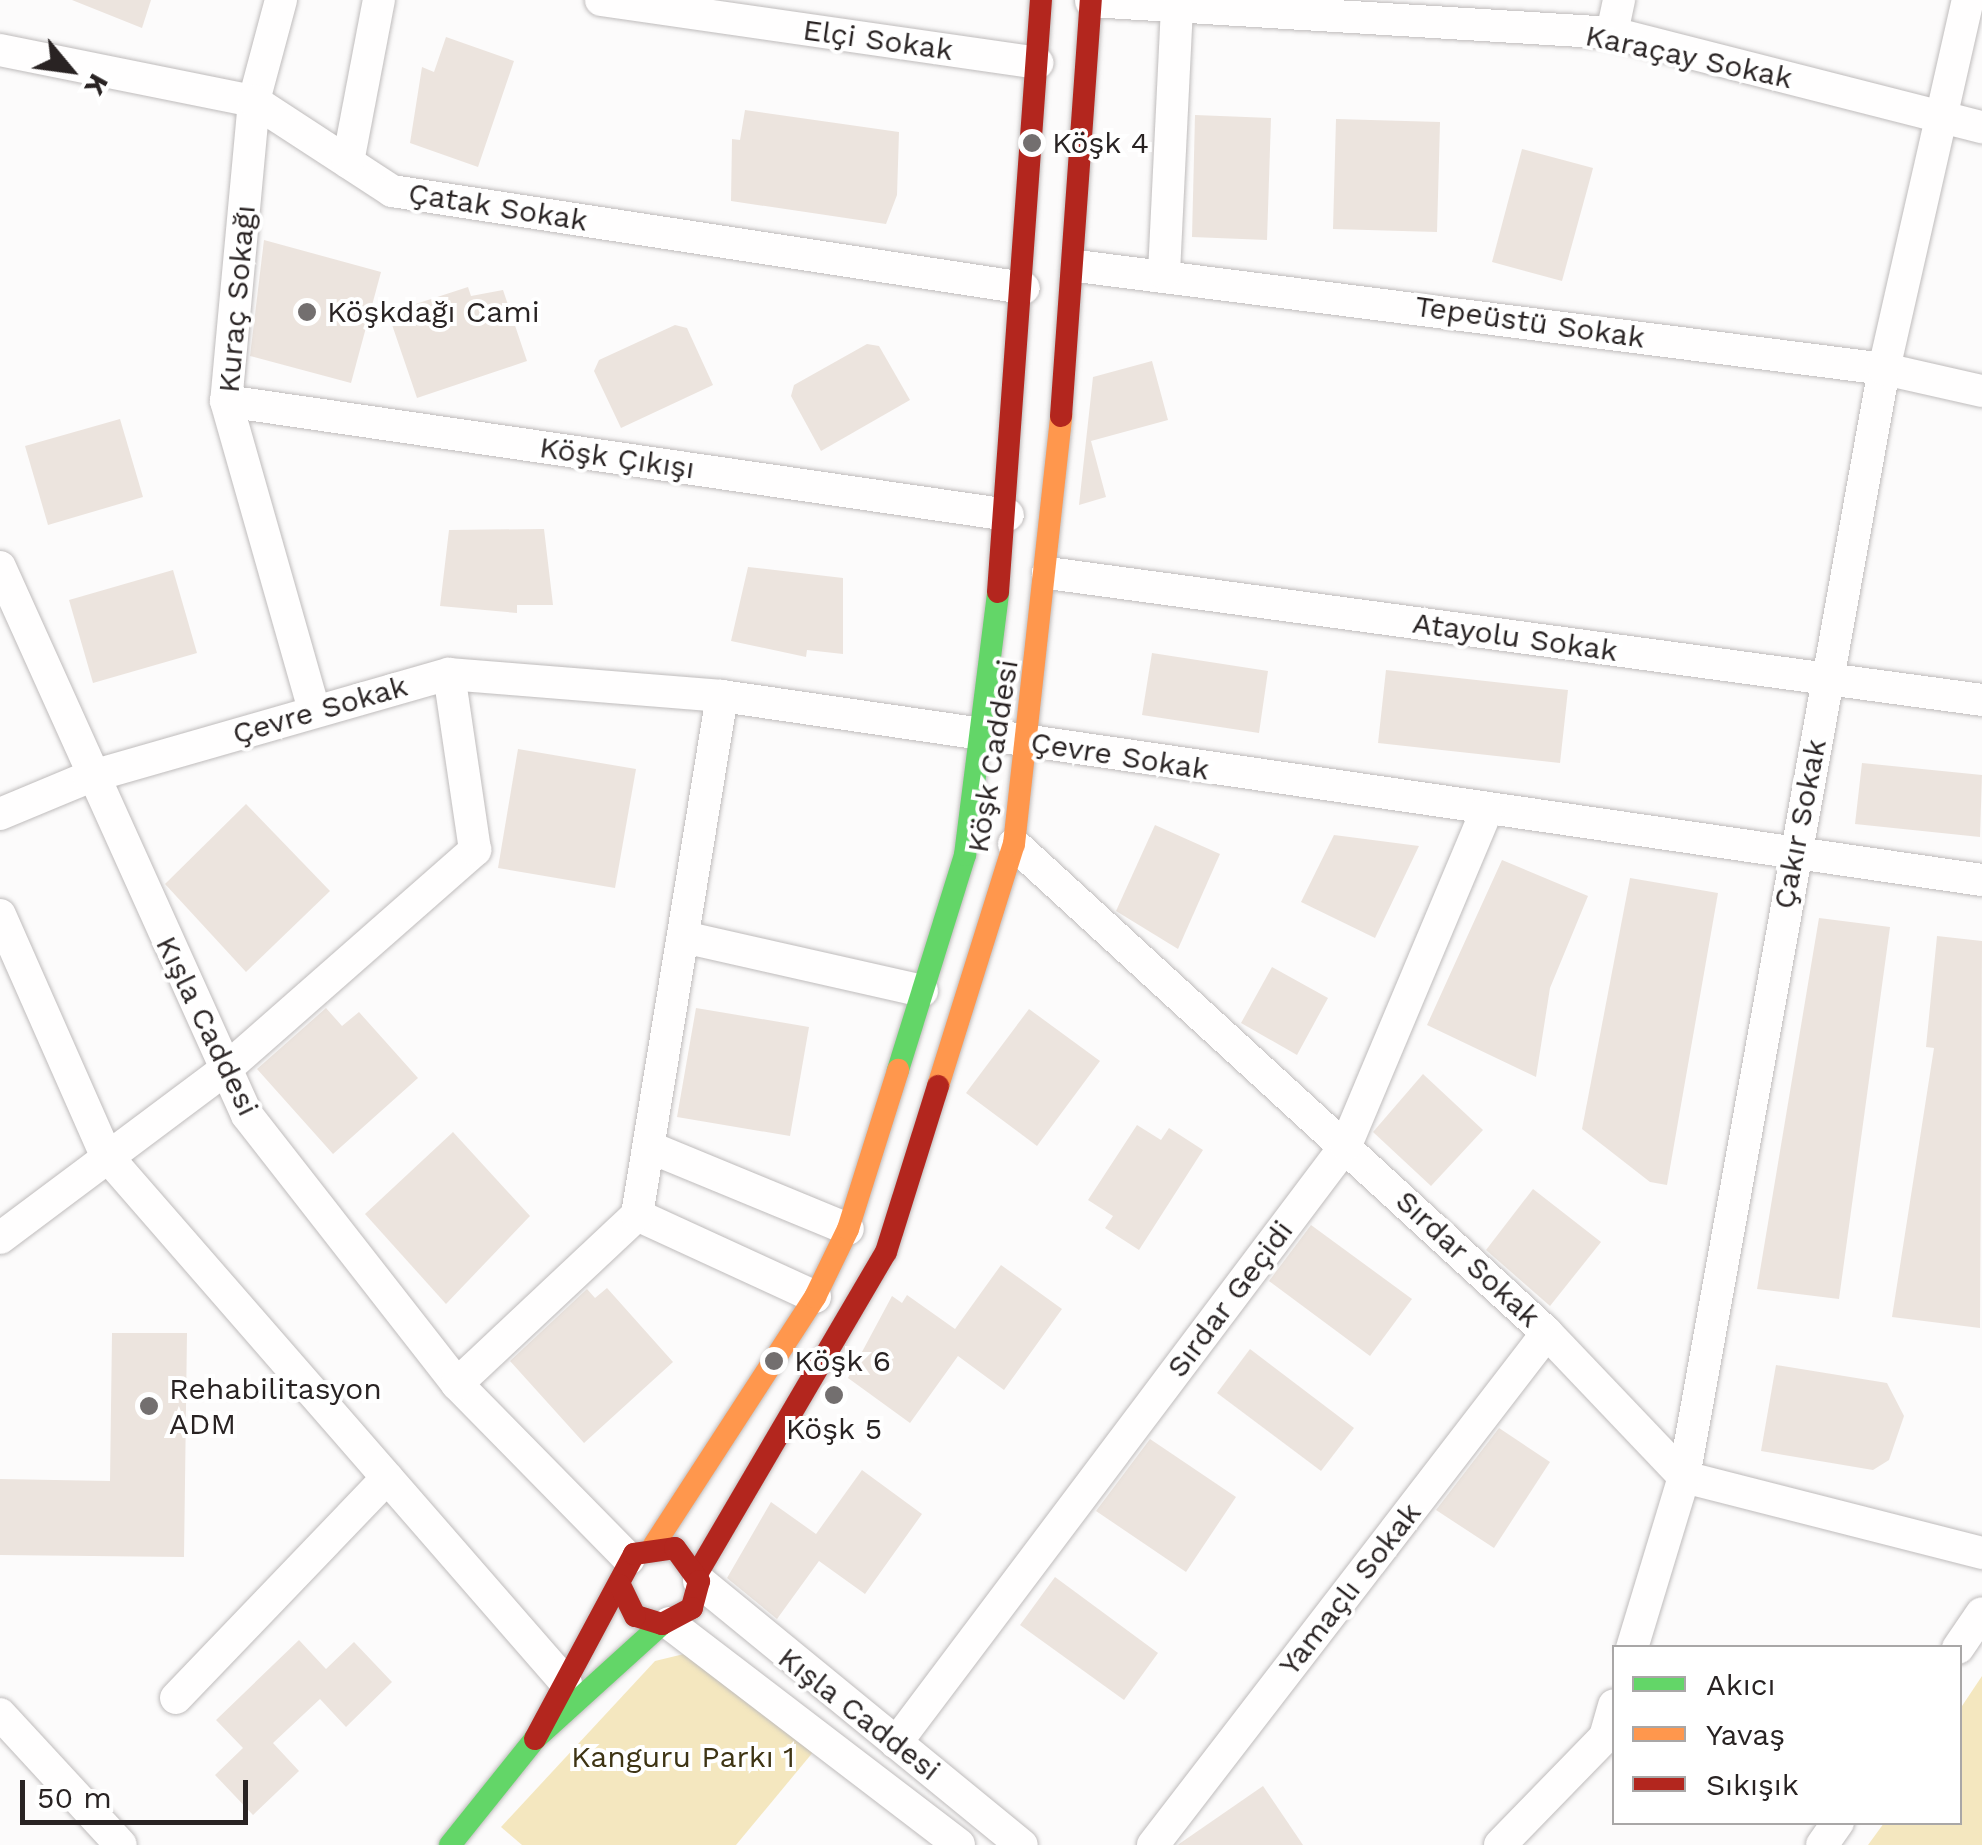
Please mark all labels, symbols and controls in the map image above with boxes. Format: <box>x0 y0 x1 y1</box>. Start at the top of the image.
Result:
street label: Elçi Sokak <box>801 12 955 68</box>
street label: Karaçay Sokak <box>1582 17 1796 97</box>
north arrow <box>20 20 120 120</box>
text: K <box>78 68 116 101</box>
place label: Köşk 4 <box>1052 125 1150 161</box>
marker: Köşk 4 <box>1021 132 1043 154</box>
street label: Çatak Sokak <box>405 175 591 239</box>
street label: Kuraç Sokağı <box>211 204 263 394</box>
street label: Tepeüstü Sokak <box>1413 288 1647 356</box>
place label: Köşkdağı Cami <box>327 294 540 330</box>
marker: Köşkdağı Cami <box>296 301 318 323</box>
street label: Köşk Çıkışı <box>537 429 697 487</box>
street label: Atayolu Sokak <box>1410 605 1620 669</box>
street label: Köşk Caddesi <box>960 657 1026 855</box>
street label: Çevre Sokak <box>228 668 412 752</box>
street label: Çevre Sokak <box>1028 724 1212 788</box>
street label: Çakır Sokak <box>1766 736 1834 912</box>
street label: Kışla Caddesi <box>148 930 266 1122</box>
street label: Sırdar Sokak <box>1388 1183 1548 1335</box>
street label: Sırdar Geçidi <box>1159 1213 1301 1385</box>
place label: Köşk 6 <box>794 1343 892 1379</box>
marker: Köşk 6 <box>763 1350 785 1372</box>
place label: Rehabilitasyon ADM <box>169 1371 382 1442</box>
marker: Köşk 5 <box>823 1384 845 1406</box>
marker: Rehabilitasyon ADM <box>138 1395 160 1417</box>
place label: Köşk 5 <box>786 1411 882 1447</box>
street label: Yamaçlı Sokak <box>1271 1495 1429 1683</box>
street label: Kışla Caddesi <box>771 1639 947 1789</box>
legend <box>1612 1645 1962 1825</box>
text: Akıcı <box>1706 1667 1776 1702</box>
text: Yavaş <box>1706 1717 1785 1752</box>
park label: Kanguru Parkı 1 <box>571 1739 795 1775</box>
scale bar <box>25 1760 252 1822</box>
text: Sıkışık <box>1706 1767 1799 1802</box>
text: 50 m <box>37 1780 112 1815</box>

